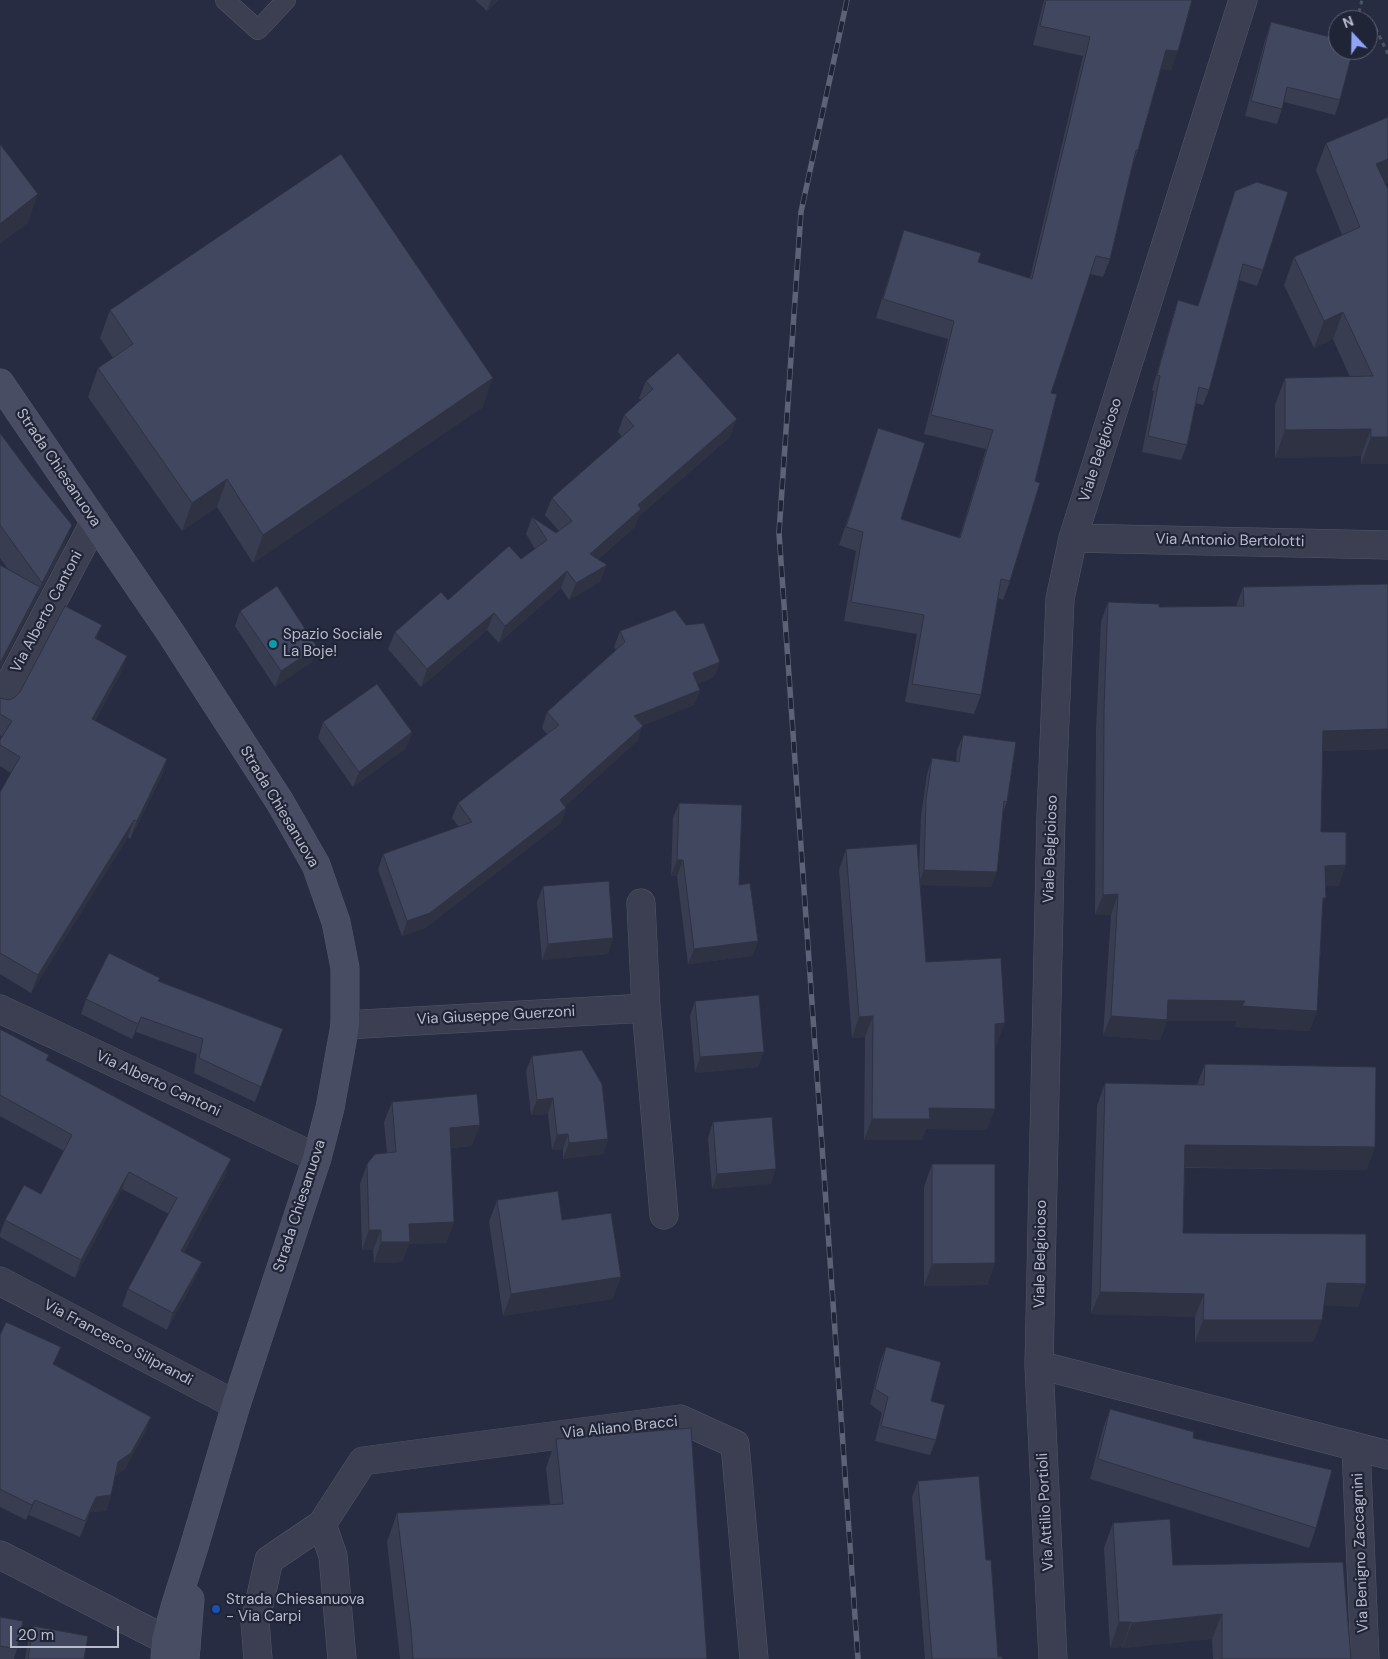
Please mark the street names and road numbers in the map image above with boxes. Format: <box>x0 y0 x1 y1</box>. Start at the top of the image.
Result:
street label: Viale Belgioioso <box>1076 396 1126 504</box>
street label: Strada Chiesanuova <box>12 406 104 530</box>
street label: Via Antonio Bertolotti <box>1155 531 1305 551</box>
street label: Via Alberto Cantoni <box>7 548 87 676</box>
street label: Strada Chiesanuova <box>236 743 322 871</box>
street label: Viale Belgioioso <box>1040 795 1062 903</box>
street label: Via Giuseppe Guerzoni <box>416 1003 576 1029</box>
street label: Via Alberto Cantoni <box>93 1047 223 1121</box>
street label: Strada Chiesanuova <box>270 1137 330 1275</box>
street label: Viale Belgioioso <box>1031 1200 1051 1308</box>
street label: Via Francesco Siliprandi <box>40 1296 196 1390</box>
street label: Via Aliano Bracci <box>561 1413 679 1443</box>
street label: Via Attilio Portioli <box>1034 1452 1058 1572</box>
street label: Via Benigno Zaccagnini <box>1349 1473 1373 1633</box>

